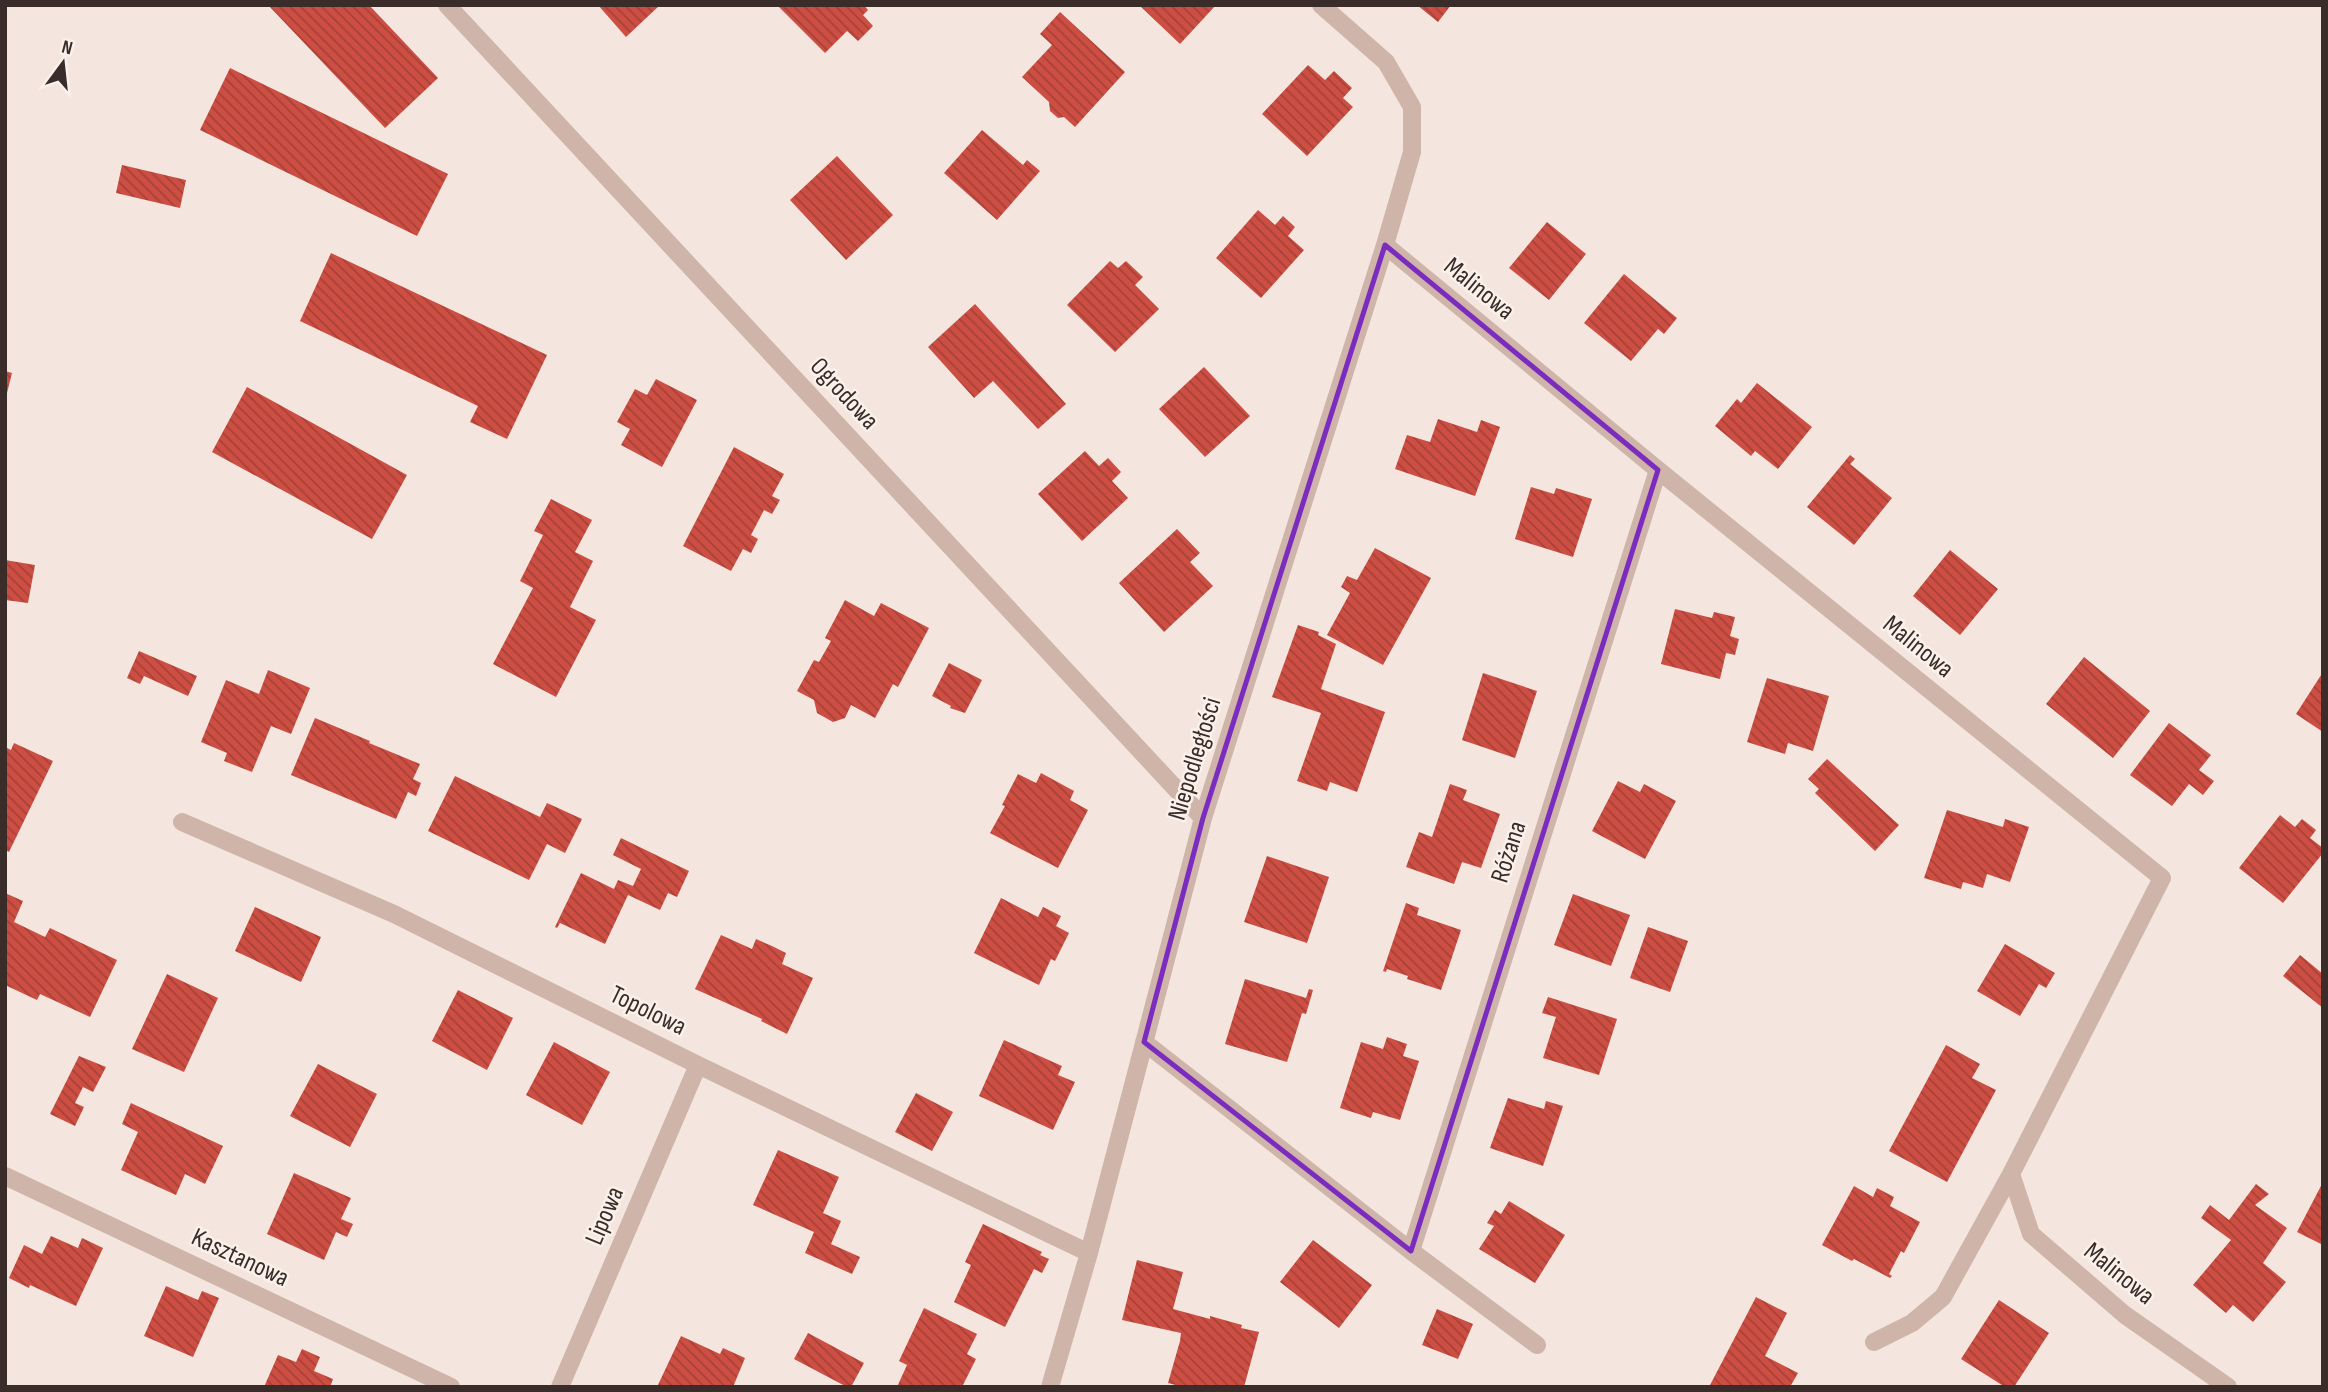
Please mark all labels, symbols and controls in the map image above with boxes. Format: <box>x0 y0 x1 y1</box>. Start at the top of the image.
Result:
north arrow <box>28 28 98 98</box>
text: N <box>59 36 75 60</box>
street label: Malinowa <box>1437 251 1521 327</box>
street label: Ogrodowa <box>803 352 885 436</box>
street label: Malinowa <box>1876 609 1960 685</box>
street label: Niepodległości <box>1162 694 1228 824</box>
street label: Różana <box>1485 817 1533 887</box>
street label: Topolowa <box>605 979 691 1043</box>
street label: Lipowa <box>579 1182 631 1250</box>
street label: Kasztanowa <box>186 1222 294 1294</box>
street label: Malinowa <box>2077 1236 2161 1312</box>

